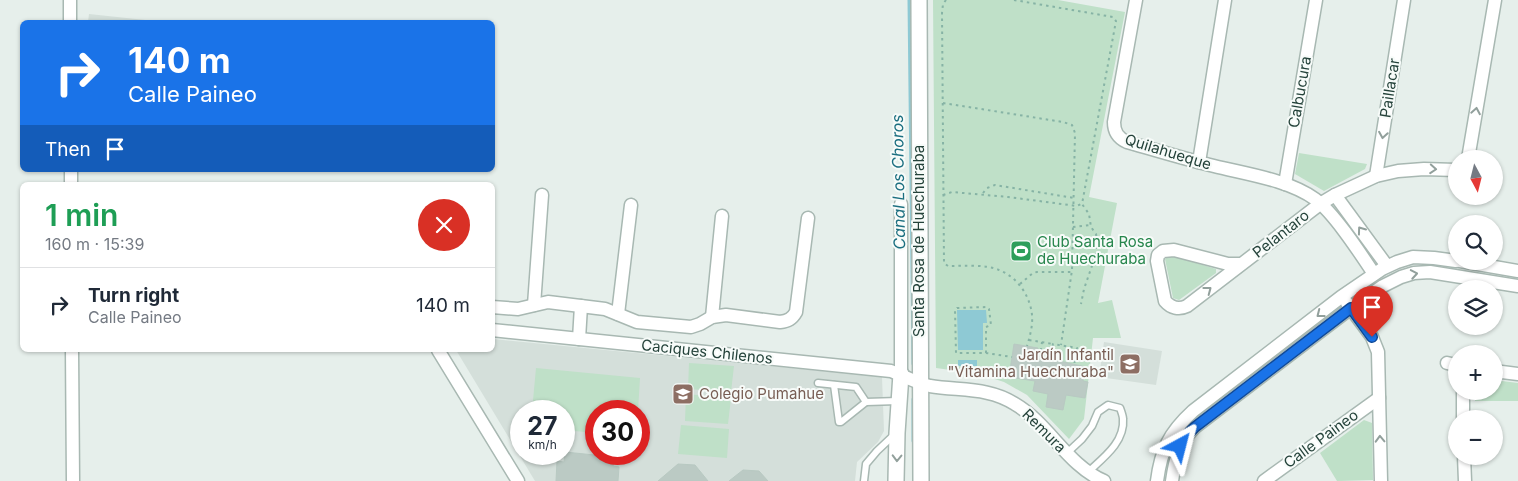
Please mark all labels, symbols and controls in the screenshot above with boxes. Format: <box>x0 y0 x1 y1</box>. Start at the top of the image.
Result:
text: 140 m <box>128 39 231 81</box>
icon: right <box>45 40 110 105</box>
street label: Calbucura <box>1284 55 1315 129</box>
street label: Paillacar <box>1375 56 1404 119</box>
text: Calle Paineo <box>128 81 257 107</box>
one-way arrow <box>1471 106 1481 115</box>
water label: Canal Los Choros <box>887 114 909 250</box>
street label: Quilahueque <box>1123 129 1214 174</box>
one-way arrow <box>1378 131 1389 139</box>
icon: arrive <box>101 135 129 163</box>
text: Then <box>45 138 91 161</box>
street label: Santa Rosa de Huechuraba <box>909 145 928 337</box>
north arrow <box>1448 150 1502 205</box>
map controls <box>1448 150 1503 465</box>
one-way arrow <box>1429 164 1437 175</box>
text: 1 min <box>45 197 118 233</box>
button: close <box>418 199 470 251</box>
street label: Pelantaro <box>1248 206 1313 262</box>
button: search <box>1448 215 1503 270</box>
one-way arrow <box>1358 226 1367 236</box>
place label: Club Santa Rosa de Huechuraba <box>1037 232 1153 268</box>
text: 160 m · 15:39 <box>45 234 144 254</box>
sports icon: Club Santa Rosa de Huechuraba <box>1009 239 1033 263</box>
one-way arrow <box>1409 269 1418 279</box>
button: layers <box>1448 280 1503 335</box>
text: Turn right <box>88 284 179 307</box>
pin <box>1351 286 1393 337</box>
one-way arrow <box>1202 287 1211 295</box>
icon: right <box>45 291 73 319</box>
icon: arrive <box>1358 293 1386 321</box>
text: 140 m <box>416 294 470 317</box>
text: Calle Paineo <box>88 307 182 327</box>
one-way arrow <box>1317 308 1326 316</box>
street label: Caciques Chilenos <box>640 335 774 368</box>
place label: Jardín Infantil "Vitamina Huechuraba" <box>947 345 1114 381</box>
button: + <box>1448 345 1503 400</box>
school or university icon: Jardín Infantil "Vitamina Huechuraba" <box>1118 352 1142 376</box>
school or university icon: Colegio Pumahue <box>671 382 695 406</box>
place label: Colegio Pumahue <box>699 384 824 403</box>
speed limit sign: 30 <box>585 400 650 465</box>
street label: Remura <box>1018 405 1070 457</box>
street label: Calle Paineo <box>1280 405 1362 472</box>
button: − <box>1448 410 1503 465</box>
text: 27 <box>527 411 558 441</box>
position arrow <box>1153 419 1205 471</box>
one-way arrow <box>1375 435 1385 443</box>
text: km/h <box>528 437 557 452</box>
one-way arrow <box>892 454 902 462</box>

